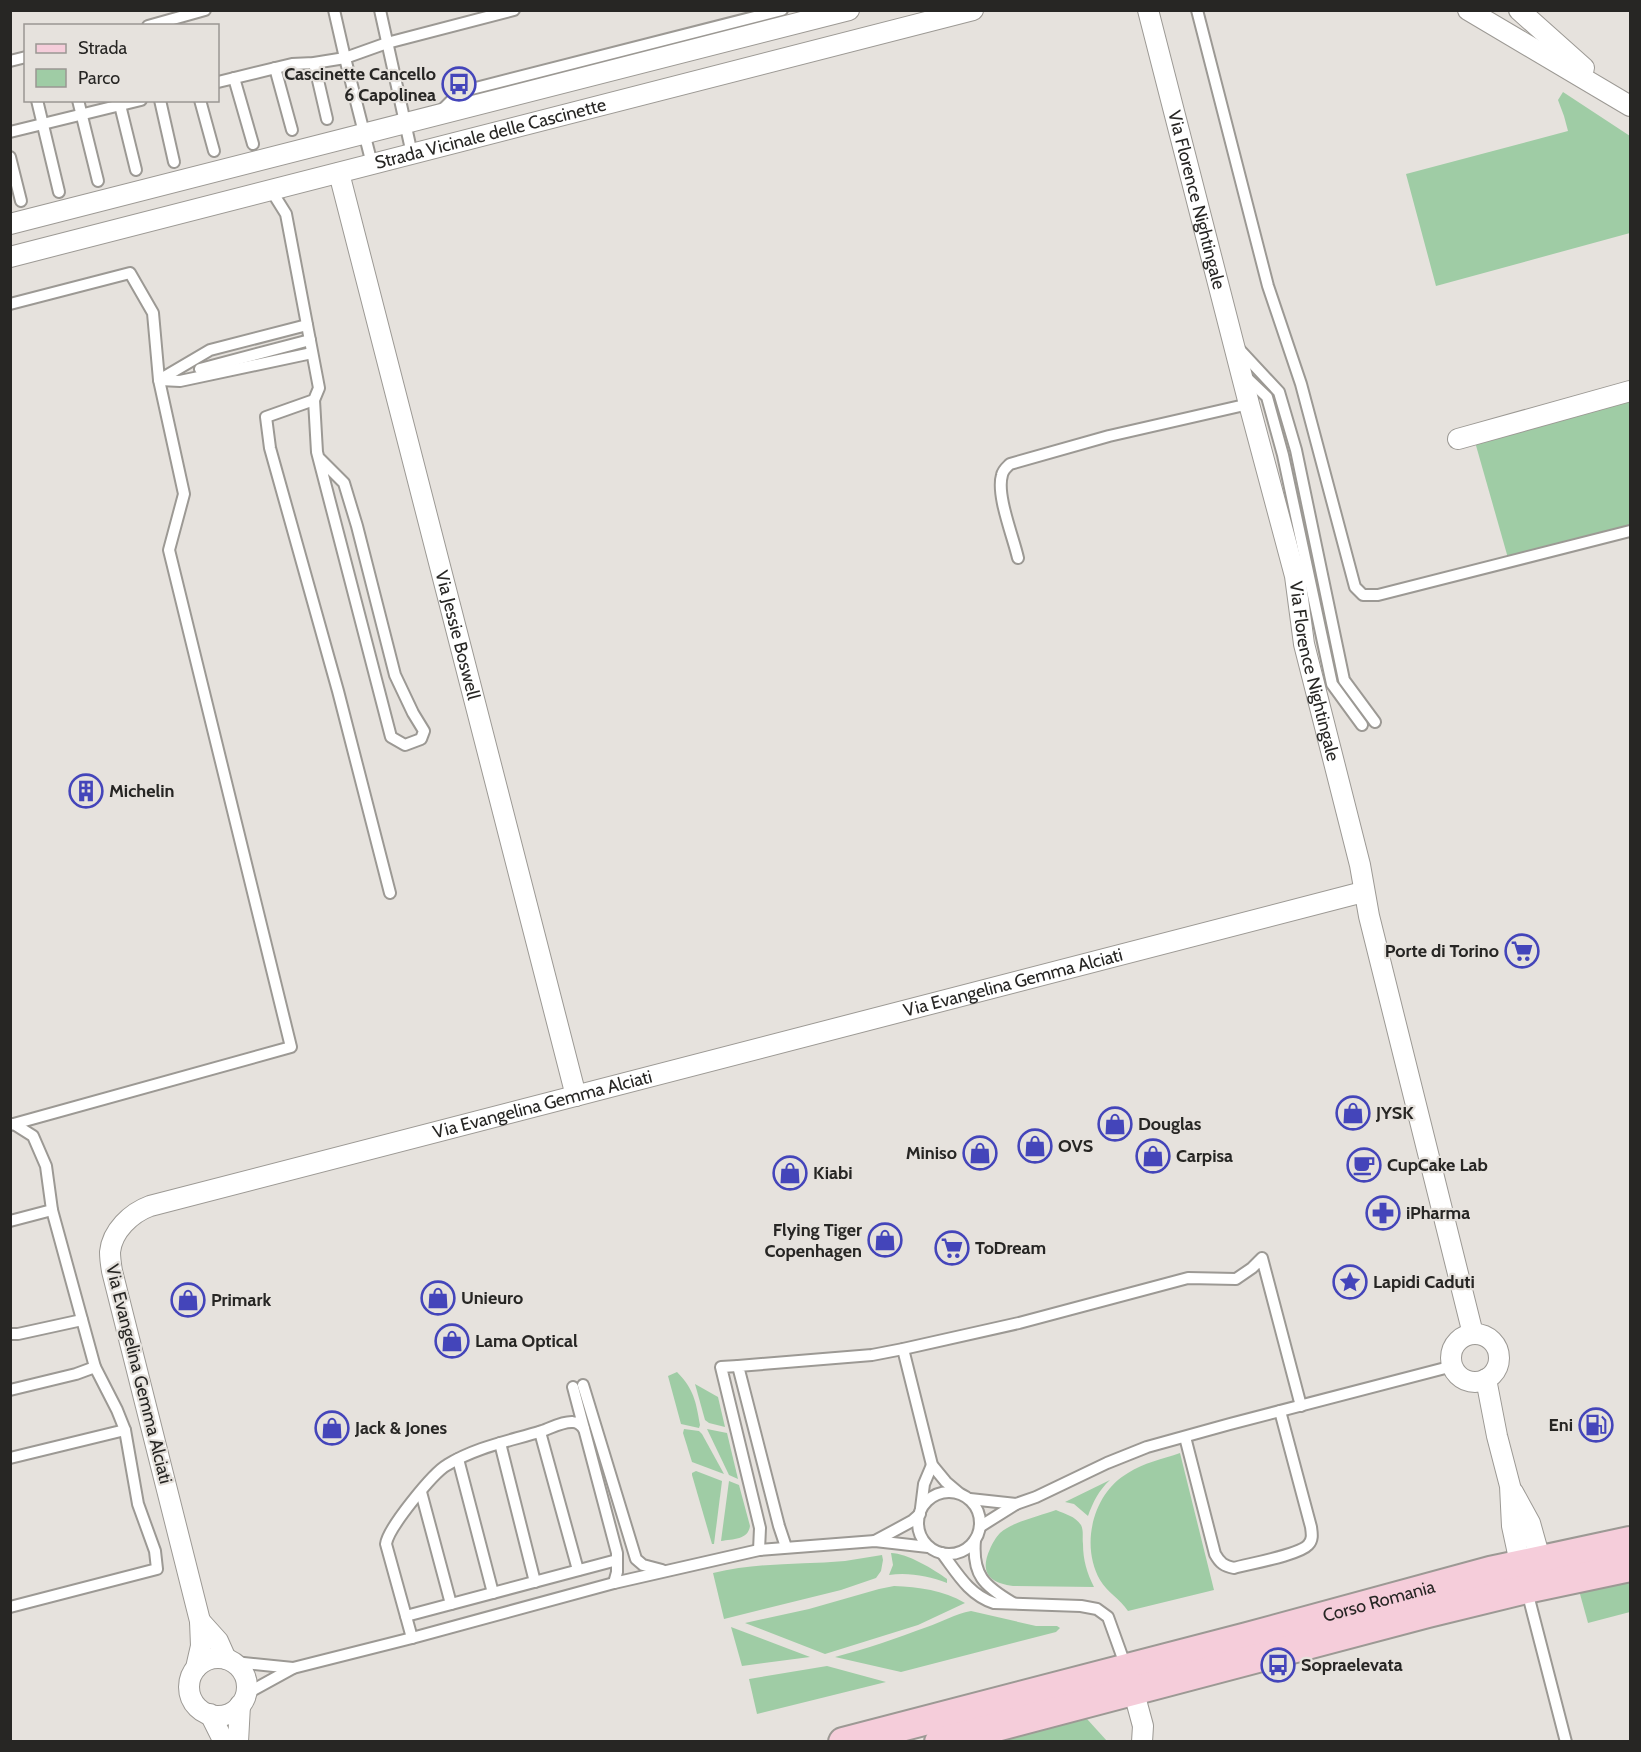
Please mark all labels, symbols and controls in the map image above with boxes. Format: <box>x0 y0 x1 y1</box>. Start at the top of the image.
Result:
legend <box>24 24 219 102</box>
text: Strada <box>78 37 128 59</box>
place label: Cascinette Cancello 6 Capolinea <box>284 63 436 106</box>
bus stop icon: Cascinette Cancello 6 Capolinea <box>441 66 477 102</box>
text: Parco <box>78 67 120 89</box>
street label: Strada Vicinale delle Cascinette <box>373 94 608 174</box>
street label: Via Florence Nightingale <box>1163 108 1230 292</box>
street label: Via Jessie Boswell <box>430 568 485 703</box>
street label: Via Florence Nightingale <box>1285 580 1344 764</box>
building icon: Michelin <box>68 773 104 809</box>
place label: Michelin <box>109 780 175 802</box>
supermarket icon: Porte di Torino <box>1504 933 1540 969</box>
place label: Porte di Torino <box>1385 940 1499 962</box>
street label: Via Evangelina Gemma Alciati <box>901 944 1125 1022</box>
street label: Via Evangelina Gemma Alciati <box>431 1065 654 1143</box>
shop icon: JYSK <box>1335 1095 1371 1131</box>
place label: JYSK <box>1375 1102 1414 1124</box>
shop icon: Douglas <box>1097 1106 1133 1142</box>
place label: Douglas <box>1138 1113 1202 1135</box>
shop icon: OVS <box>1017 1128 1053 1164</box>
shop icon: Miniso <box>962 1135 998 1171</box>
place label: OVS <box>1058 1135 1093 1157</box>
shop icon: Carpisa <box>1135 1138 1171 1174</box>
place label: Miniso <box>906 1142 957 1164</box>
place label: Carpisa <box>1176 1145 1233 1167</box>
cafe icon: CupCake Lab <box>1346 1147 1382 1183</box>
place label: CupCake Lab <box>1387 1154 1488 1176</box>
shop icon: Kiabi <box>772 1155 808 1191</box>
place label: Kiabi <box>813 1162 853 1184</box>
pharmacy icon: iPharma <box>1365 1195 1401 1231</box>
place label: iPharma <box>1406 1202 1470 1224</box>
place label: Flying Tiger Copenhagen <box>764 1219 862 1262</box>
shop icon: Flying Tiger Copenhagen <box>867 1222 903 1258</box>
supermarket icon: ToDream <box>934 1230 970 1266</box>
place label: ToDream <box>975 1237 1046 1259</box>
street label: Via Evangelina Gemma Alciati <box>101 1262 177 1486</box>
place icon: Lapidi Caduti <box>1332 1264 1368 1300</box>
place label: Lapidi Caduti <box>1373 1271 1475 1293</box>
shop icon: Unieuro <box>420 1280 456 1316</box>
shop icon: Primark <box>170 1282 206 1318</box>
place label: Unieuro <box>461 1287 523 1309</box>
place label: Primark <box>211 1289 271 1311</box>
shop icon: Lama Optical <box>434 1323 470 1359</box>
place label: Lama Optical <box>475 1330 578 1352</box>
fuel station icon: Eni <box>1578 1407 1614 1443</box>
shop icon: Jack & Jones <box>314 1410 350 1446</box>
place label: Eni <box>1549 1414 1573 1436</box>
place label: Jack & Jones <box>354 1417 447 1439</box>
street label: Corso Romania <box>1320 1575 1438 1627</box>
bus stop icon: Sopraelevata <box>1260 1647 1296 1683</box>
place label: Sopraelevata <box>1301 1654 1403 1676</box>

